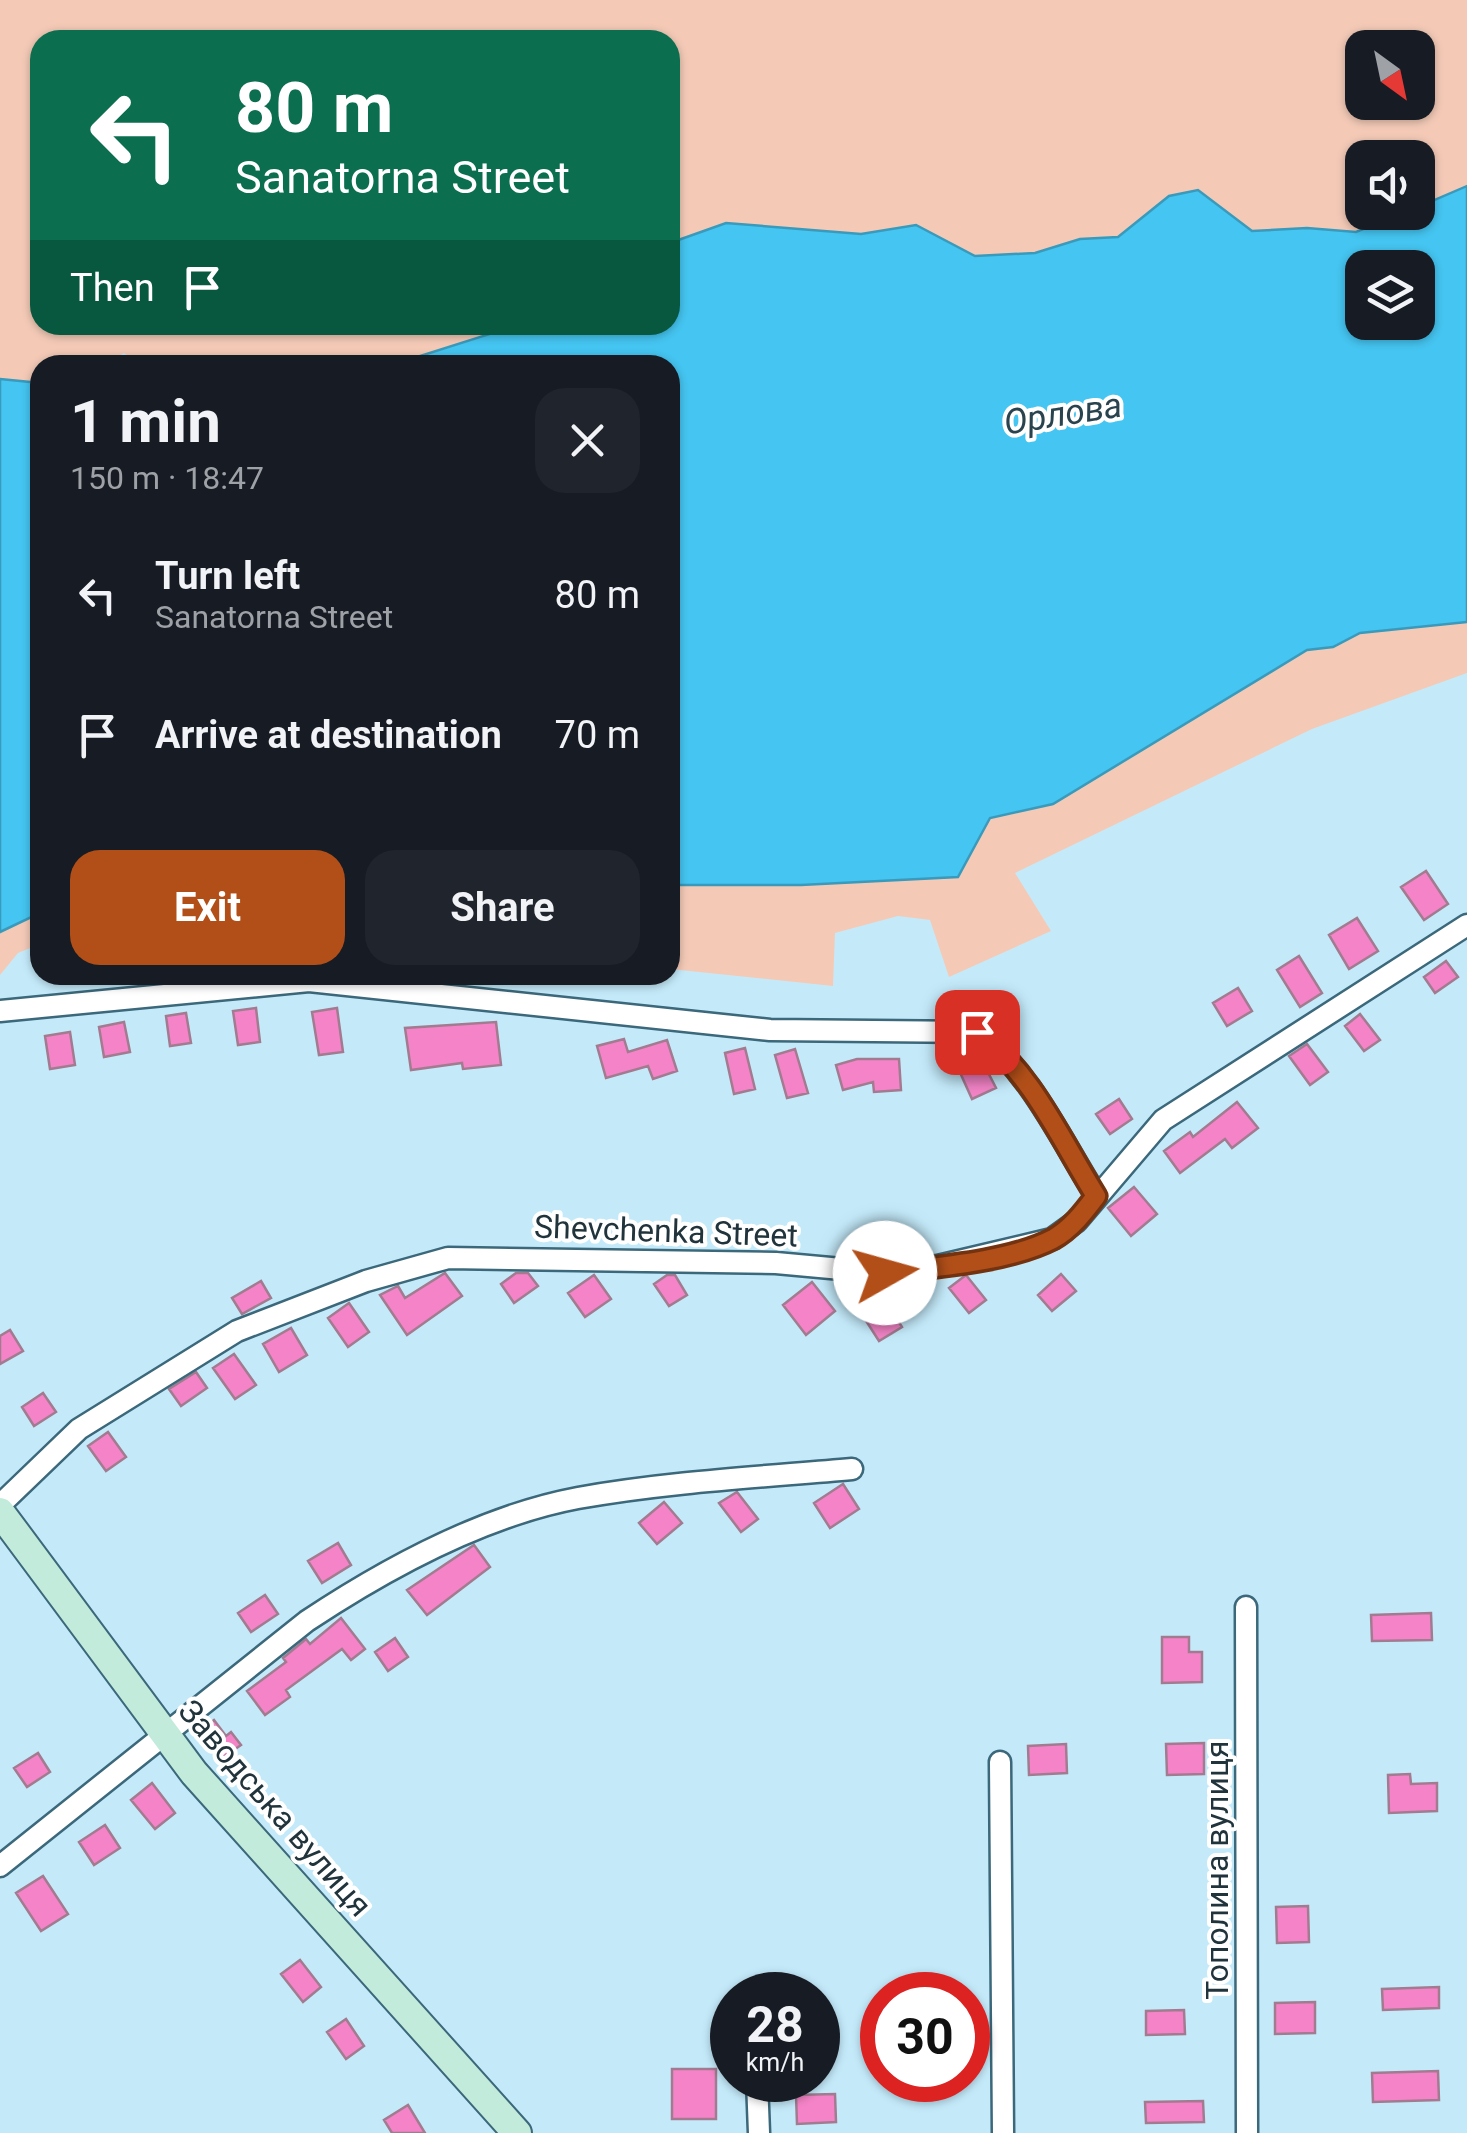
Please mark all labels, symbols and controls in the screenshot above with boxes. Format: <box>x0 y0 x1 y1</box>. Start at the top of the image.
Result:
north arrow <box>1345 30 1435 120</box>
map controls <box>1345 30 1435 340</box>
text: 80 m <box>235 67 393 149</box>
icon: left <box>70 70 200 200</box>
button: sound <box>1345 140 1435 230</box>
text: Sanatorna Street <box>235 151 570 204</box>
button: layers <box>1345 250 1435 340</box>
icon: arrive <box>175 260 230 315</box>
text: Then <box>70 266 155 310</box>
water label: Орлова <box>1001 384 1125 444</box>
text: 1 min <box>70 386 221 457</box>
button: close <box>535 388 640 493</box>
text: 150 m · 18:47 <box>70 459 264 497</box>
text: Turn left <box>155 554 300 598</box>
icon: left <box>70 568 125 623</box>
text: 80 m <box>555 573 640 617</box>
text: Sanatorna Street <box>155 598 393 636</box>
icon: arrive <box>70 708 125 763</box>
text: Arrive at destination <box>155 713 502 757</box>
text: 70 m <box>555 713 640 757</box>
button: Exit <box>70 850 345 965</box>
button: Share <box>365 850 640 965</box>
pin <box>935 990 1020 1075</box>
icon: arrive <box>950 1005 1005 1060</box>
street label: Shevchenka Street <box>534 1207 798 1255</box>
position arrow <box>833 1221 937 1325</box>
street label: Заводська вулиця <box>171 1692 379 1924</box>
street label: Тополина вулиця <box>1198 1740 1236 2000</box>
speed limit sign: 30 <box>860 1972 990 2102</box>
text: 28 <box>746 1996 804 2054</box>
text: km/h <box>746 2048 804 2077</box>

